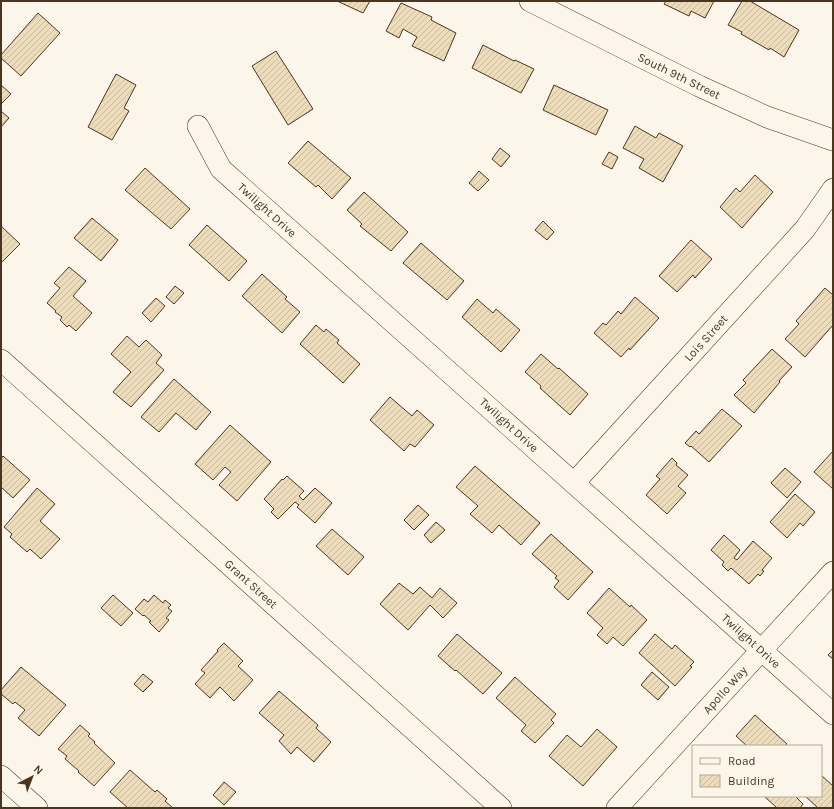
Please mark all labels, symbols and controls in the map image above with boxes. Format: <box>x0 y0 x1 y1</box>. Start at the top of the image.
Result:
street label: South 9th Street <box>635 50 723 102</box>
street label: Twilight Drive <box>235 180 299 240</box>
street label: Lois Street <box>681 311 731 364</box>
street label: Twilight Drive <box>477 395 541 455</box>
street label: Grant Street <box>222 557 281 612</box>
street label: Twilight Drive <box>719 611 783 671</box>
street label: Apollo Way <box>700 663 750 717</box>
legend <box>692 745 822 797</box>
text: Road <box>728 754 756 768</box>
north arrow <box>12 757 52 797</box>
text: N <box>31 762 46 777</box>
text: Building <box>728 774 775 788</box>

